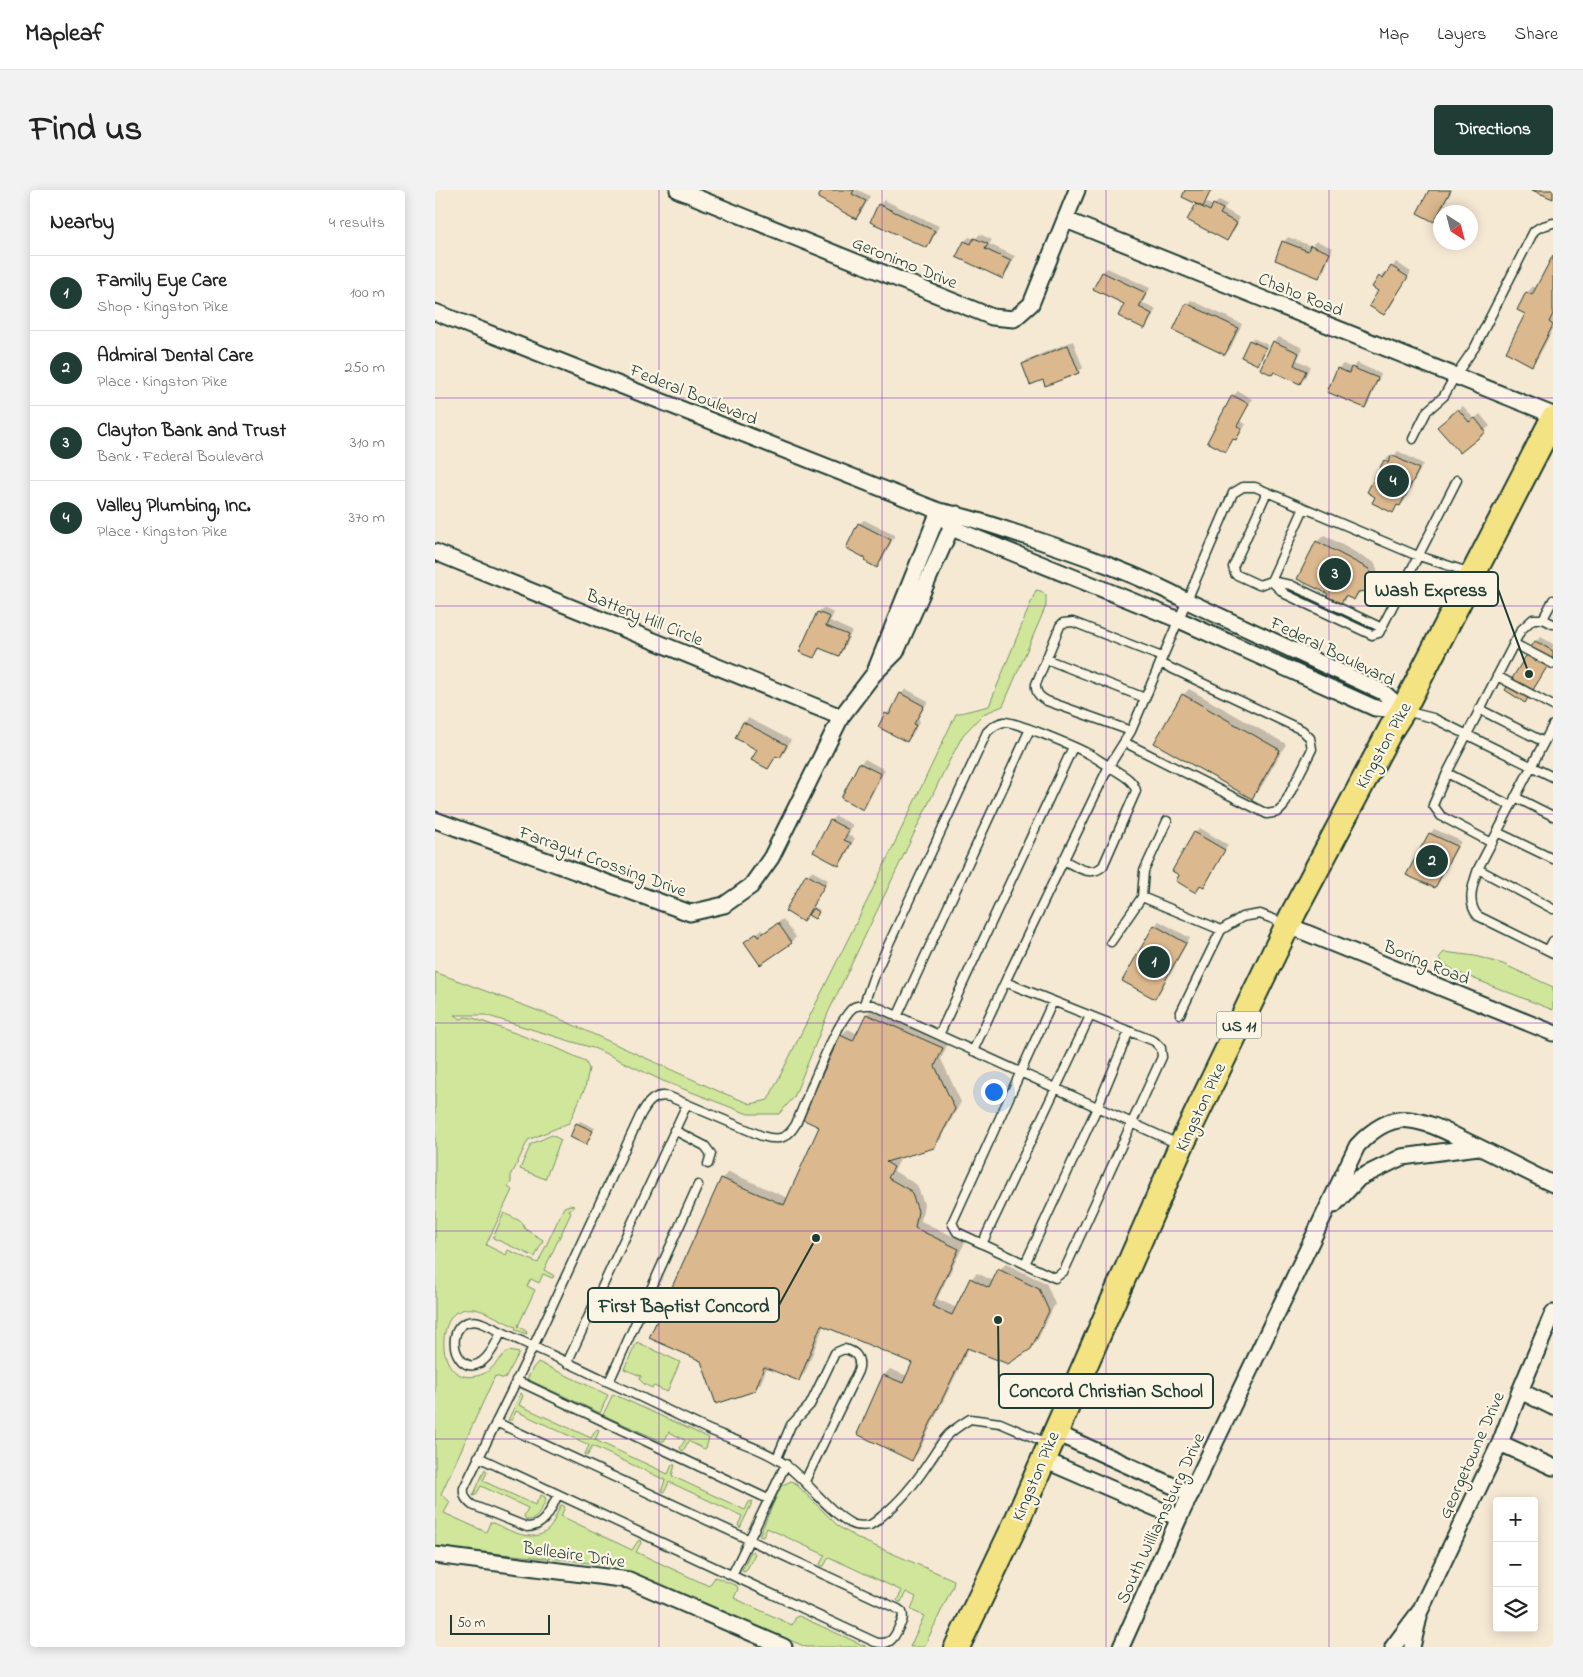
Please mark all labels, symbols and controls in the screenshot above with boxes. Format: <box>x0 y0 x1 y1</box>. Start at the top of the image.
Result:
text: Mapleaf <box>25 17 104 52</box>
text: Map <box>1379 22 1409 48</box>
text: Layers <box>1437 22 1487 48</box>
text: Share <box>1515 22 1558 48</box>
text: Find us <box>30 105 142 156</box>
button: Directions <box>1434 105 1553 155</box>
north arrow <box>1433 205 1478 250</box>
text: Nearby <box>50 208 114 238</box>
text: 4 results <box>329 211 385 235</box>
street label: Geronimo Drive <box>848 231 962 297</box>
street label: Chaho Road <box>1254 267 1347 325</box>
text: Family Eye Care <box>97 268 227 295</box>
text: 1 <box>63 281 69 305</box>
text: 100 m <box>350 281 385 305</box>
text: Shop · Kingston Pike <box>97 295 228 319</box>
text: Admiral Dental Care <box>97 343 253 370</box>
text: 2 <box>62 356 70 380</box>
text: 250 m <box>345 356 385 380</box>
street label: Federal Boulevard <box>624 358 761 433</box>
text: Place · Kingston Pike <box>97 370 227 394</box>
text: Clayton Bank and Trust <box>97 418 286 445</box>
text: 3 <box>63 431 69 455</box>
text: 310 m <box>350 431 385 455</box>
text: Bank · Federal Boulevard <box>97 445 264 469</box>
pin: 4 <box>1377 462 1409 500</box>
text: Valley Plumbing, Inc. <box>97 493 251 520</box>
text: 4 <box>63 506 69 530</box>
text: 370 m <box>348 506 385 530</box>
text: Place · Kingston Pike <box>97 520 227 544</box>
pin: 3 <box>1319 555 1351 593</box>
callout: Wash Express <box>1365 572 1498 606</box>
text: Wash Express <box>1375 578 1488 605</box>
street label: Battery Hill Circle <box>581 583 708 655</box>
street label: Federal Boulevard <box>1264 611 1399 694</box>
street label: Kingston Pike <box>1350 697 1421 794</box>
street label: Farragut Crossing Drive <box>514 820 691 907</box>
pin: 2 <box>1416 842 1448 880</box>
street label: Boring Road <box>1378 934 1473 994</box>
pin: 1 <box>1138 943 1170 981</box>
road number: US 11 <box>1217 1012 1261 1038</box>
street label: Kingston Pike <box>1170 1058 1235 1157</box>
your location <box>981 1079 1007 1105</box>
callout: First Baptist Concord <box>588 1288 779 1322</box>
text: First Baptist Concord <box>598 1294 770 1321</box>
callout: Concord Christian School <box>999 1374 1213 1408</box>
text: Concord Christian School <box>1009 1379 1203 1406</box>
street label: Georgetowne Drive <box>1433 1387 1514 1524</box>
street label: Kingston Pike <box>1006 1427 1069 1526</box>
street label: South Williamsburg Drive <box>1111 1428 1214 1609</box>
map controls <box>1493 1497 1538 1632</box>
button: + <box>1493 1497 1538 1542</box>
street label: Belleaire Drive <box>520 1536 627 1576</box>
button: − <box>1493 1542 1538 1587</box>
button: layers <box>1493 1587 1538 1632</box>
scale bar <box>450 1612 550 1635</box>
text: 50 m <box>457 1613 485 1634</box>

